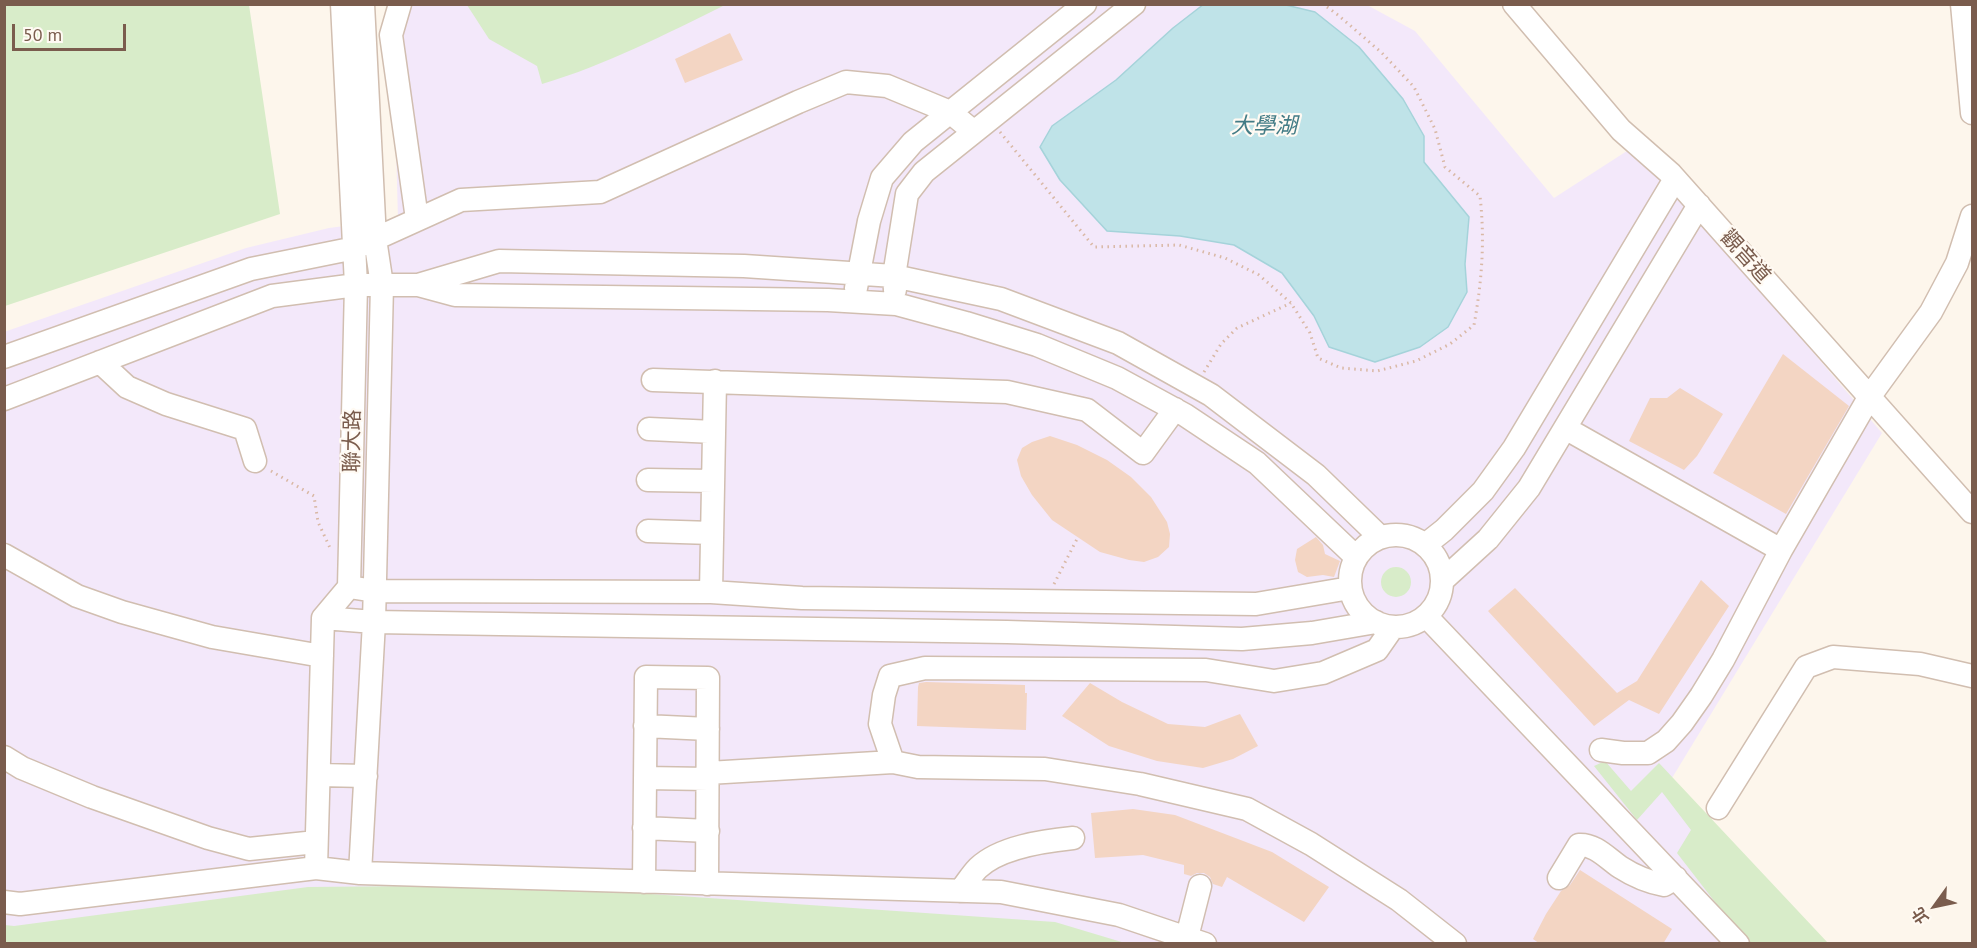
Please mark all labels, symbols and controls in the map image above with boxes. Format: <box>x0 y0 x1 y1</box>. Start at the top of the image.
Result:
scale bar <box>15 12 129 50</box>
text: 50 m <box>23 23 62 46</box>
water label: 大學湖 <box>1231 114 1297 140</box>
street label: 觀音道 <box>1715 225 1775 289</box>
street label: 聯大路 <box>340 409 366 473</box>
north arrow <box>1905 876 1965 936</box>
text: 北 <box>1907 904 1933 928</box>

